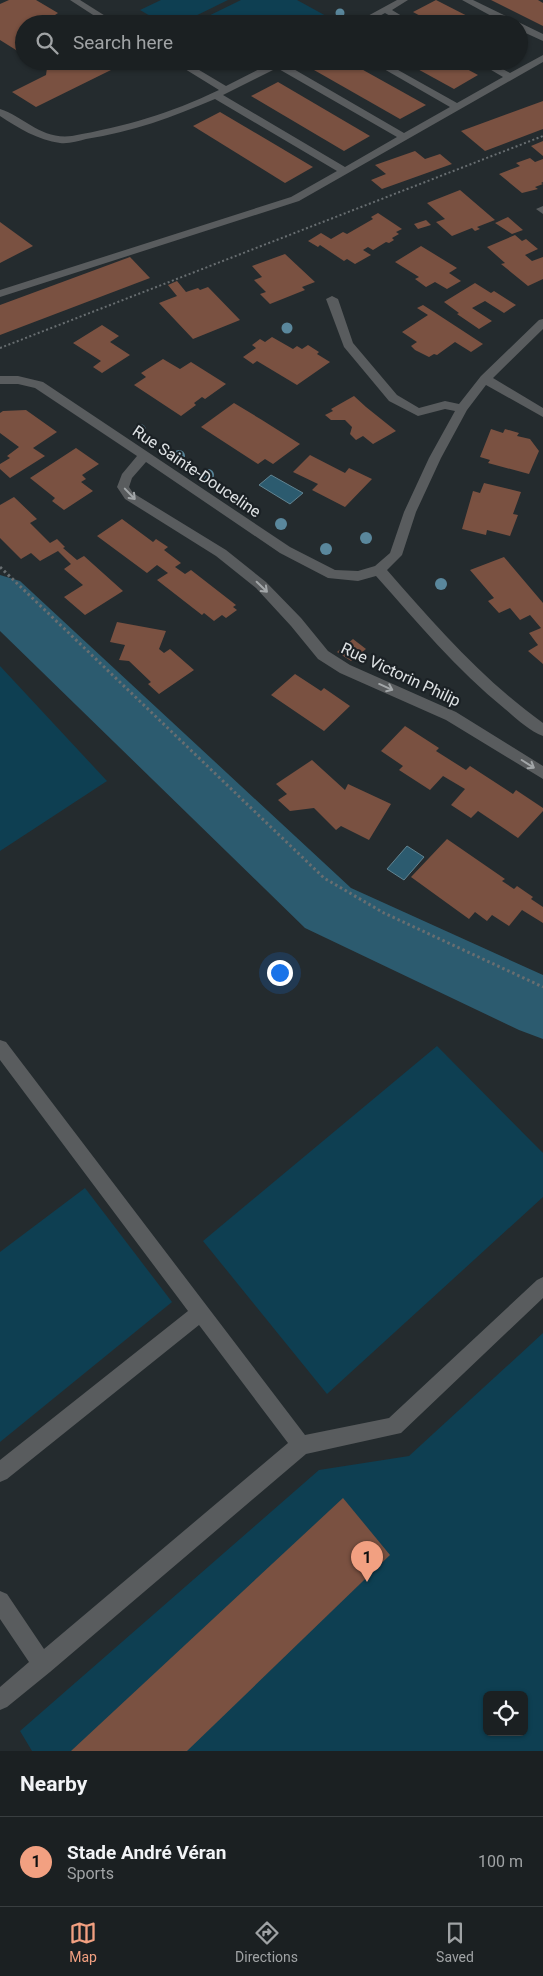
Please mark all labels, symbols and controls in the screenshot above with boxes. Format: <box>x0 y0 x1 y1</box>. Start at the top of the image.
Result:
search box <box>15 15 528 70</box>
icon: search <box>33 29 61 57</box>
text: Search here <box>73 31 173 54</box>
street label: Rue Sainte-Douceline <box>129 421 264 521</box>
one-way arrow <box>124 488 136 500</box>
one-way arrow <box>256 580 268 593</box>
street label: Rue Victorin Philip <box>338 638 463 710</box>
one-way arrow <box>378 682 393 692</box>
one-way arrow <box>521 759 535 769</box>
your location <box>267 960 293 986</box>
pin: 1 <box>351 1541 383 1582</box>
map controls <box>483 1691 528 1736</box>
button: locate <box>483 1691 528 1736</box>
text: Nearby <box>20 1772 87 1796</box>
text: Stade André Véran <box>67 1841 226 1864</box>
text: 1 <box>31 1852 41 1871</box>
text: 100 m <box>478 1852 523 1871</box>
text: Sports <box>67 1864 114 1883</box>
tab: Map <box>69 1919 97 1965</box>
tab: Directions <box>235 1919 298 1965</box>
tab: Saved <box>436 1919 474 1965</box>

